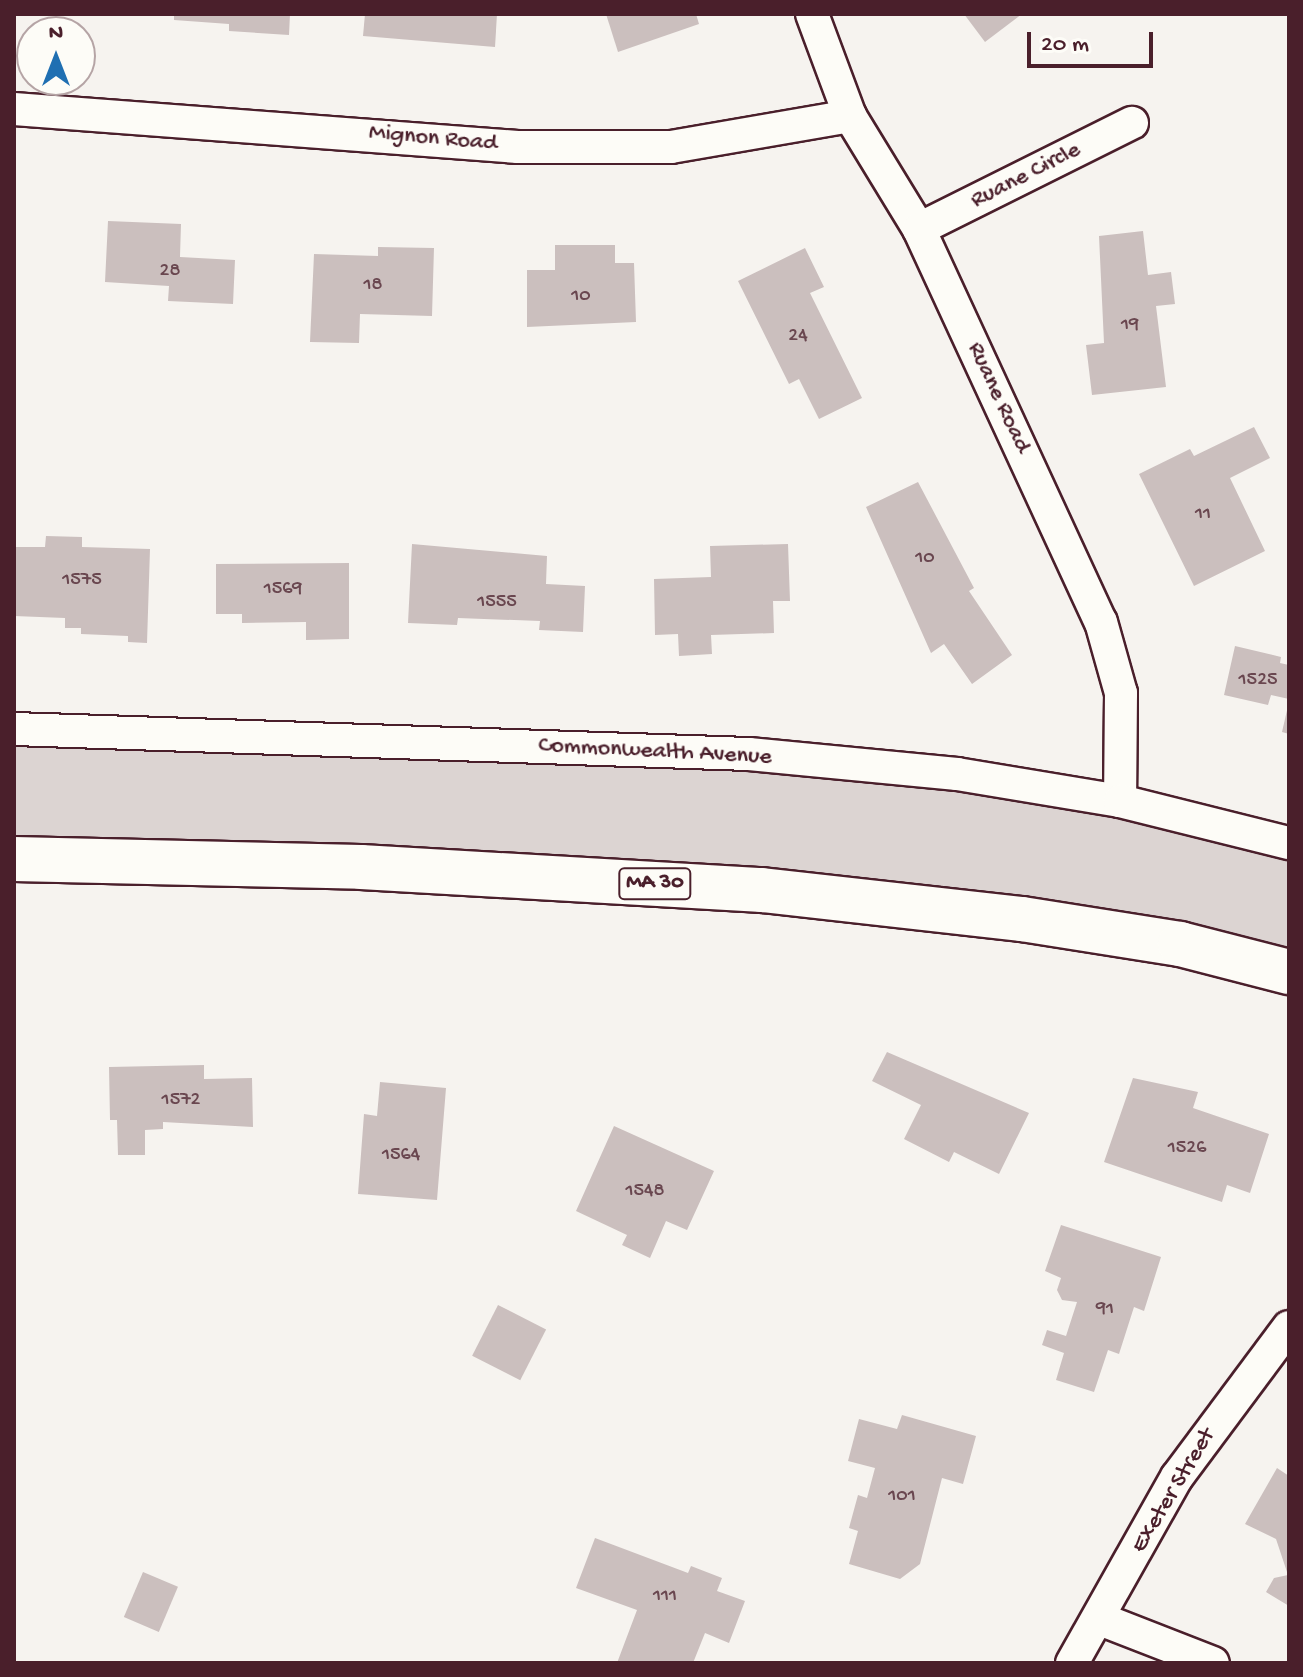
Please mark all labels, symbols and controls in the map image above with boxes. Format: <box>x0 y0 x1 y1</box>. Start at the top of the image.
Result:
north arrow <box>16 16 96 96</box>
scale bar <box>1031 16 1157 66</box>
text: N <box>49 21 63 47</box>
text: 20 m <box>1041 31 1089 60</box>
street label: Mignon Road <box>368 119 498 159</box>
street label: Ruane Circle <box>966 136 1086 216</box>
house number: 28 <box>160 259 180 283</box>
house number: 18 <box>363 273 383 297</box>
house number: 10 <box>571 284 591 308</box>
house number: 19 <box>1121 313 1139 337</box>
house number: 24 <box>788 324 808 348</box>
street label: Ruane Road <box>960 338 1036 458</box>
house number: 11 <box>1195 502 1211 526</box>
house number: 10 <box>915 546 935 570</box>
house number: 1575 <box>62 568 102 592</box>
house number: 1569 <box>264 577 302 601</box>
house number: 1555 <box>477 590 517 614</box>
house number: 1525 <box>1239 668 1277 692</box>
street label: Commonwealth Avenue <box>538 732 772 772</box>
road number: MA 30 <box>617 866 693 902</box>
house number: 1572 <box>162 1088 200 1112</box>
house number: 1526 <box>1168 1136 1206 1160</box>
house number: 1564 <box>382 1143 420 1167</box>
house number: 1548 <box>625 1179 665 1203</box>
house number: 91 <box>1096 1297 1114 1321</box>
street label: Exeter Street <box>1126 1423 1222 1559</box>
house number: 101 <box>888 1484 916 1508</box>
house number: 111 <box>653 1584 677 1608</box>

